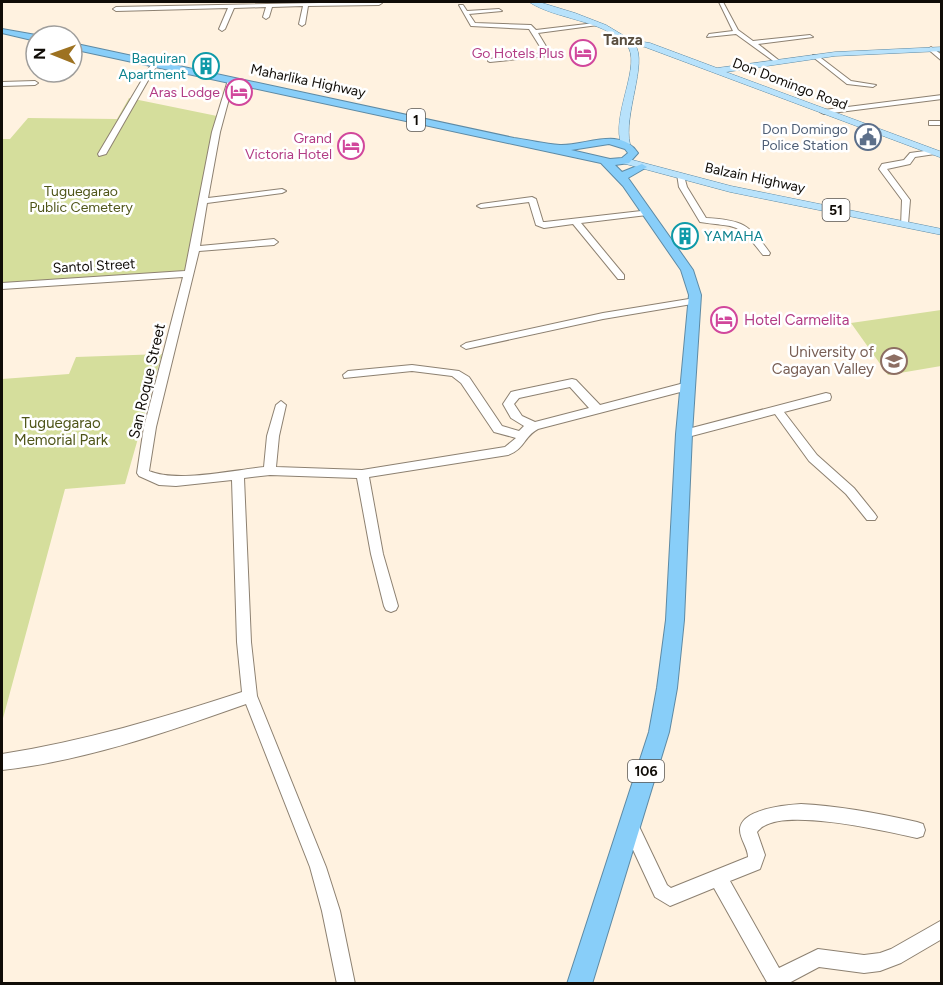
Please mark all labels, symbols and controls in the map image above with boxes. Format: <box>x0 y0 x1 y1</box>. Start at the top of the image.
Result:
north arrow <box>24 24 84 84</box>
district label: Tanza <box>603 31 643 49</box>
hotel icon: Go Hotels Plus <box>568 38 598 68</box>
place label: Go Hotels Plus <box>472 45 564 62</box>
text: N <box>30 47 49 60</box>
place label: Baquiran Apartment <box>118 50 186 83</box>
building icon: Baquiran Apartment <box>191 51 221 81</box>
street label: Don Domingo Road <box>730 54 850 114</box>
street label: Maharlika Highway <box>249 61 368 102</box>
hotel icon: Aras Lodge <box>224 77 254 107</box>
place label: Aras Lodge <box>149 84 220 101</box>
road number: 1 <box>407 109 425 131</box>
place label: Don Domingo Police Station <box>761 121 848 154</box>
public building icon: Don Domingo Police Station <box>853 122 883 152</box>
place label: Grand Victoria Hotel <box>245 130 332 163</box>
hotel icon: Grand Victoria Hotel <box>336 131 366 161</box>
street label: Balzain Highway <box>703 159 807 197</box>
park label: Tuguegarao Public Cemetery <box>29 183 133 216</box>
road number: 51 <box>822 199 850 221</box>
building icon: YAMAHA <box>670 221 700 251</box>
place label: YAMAHA <box>704 228 764 245</box>
street label: Santol Street <box>52 255 136 277</box>
hotel icon: Hotel Carmelita <box>709 305 739 335</box>
place label: Hotel Carmelita <box>744 311 849 329</box>
street label: San Roque Street <box>125 321 169 440</box>
place label: University of Cagayan Valley <box>772 343 874 378</box>
school or university icon: University of Cagayan Valley <box>879 346 909 376</box>
park label: Tuguegarao Memorial Park <box>14 414 109 449</box>
road number: 106 <box>628 760 664 782</box>

